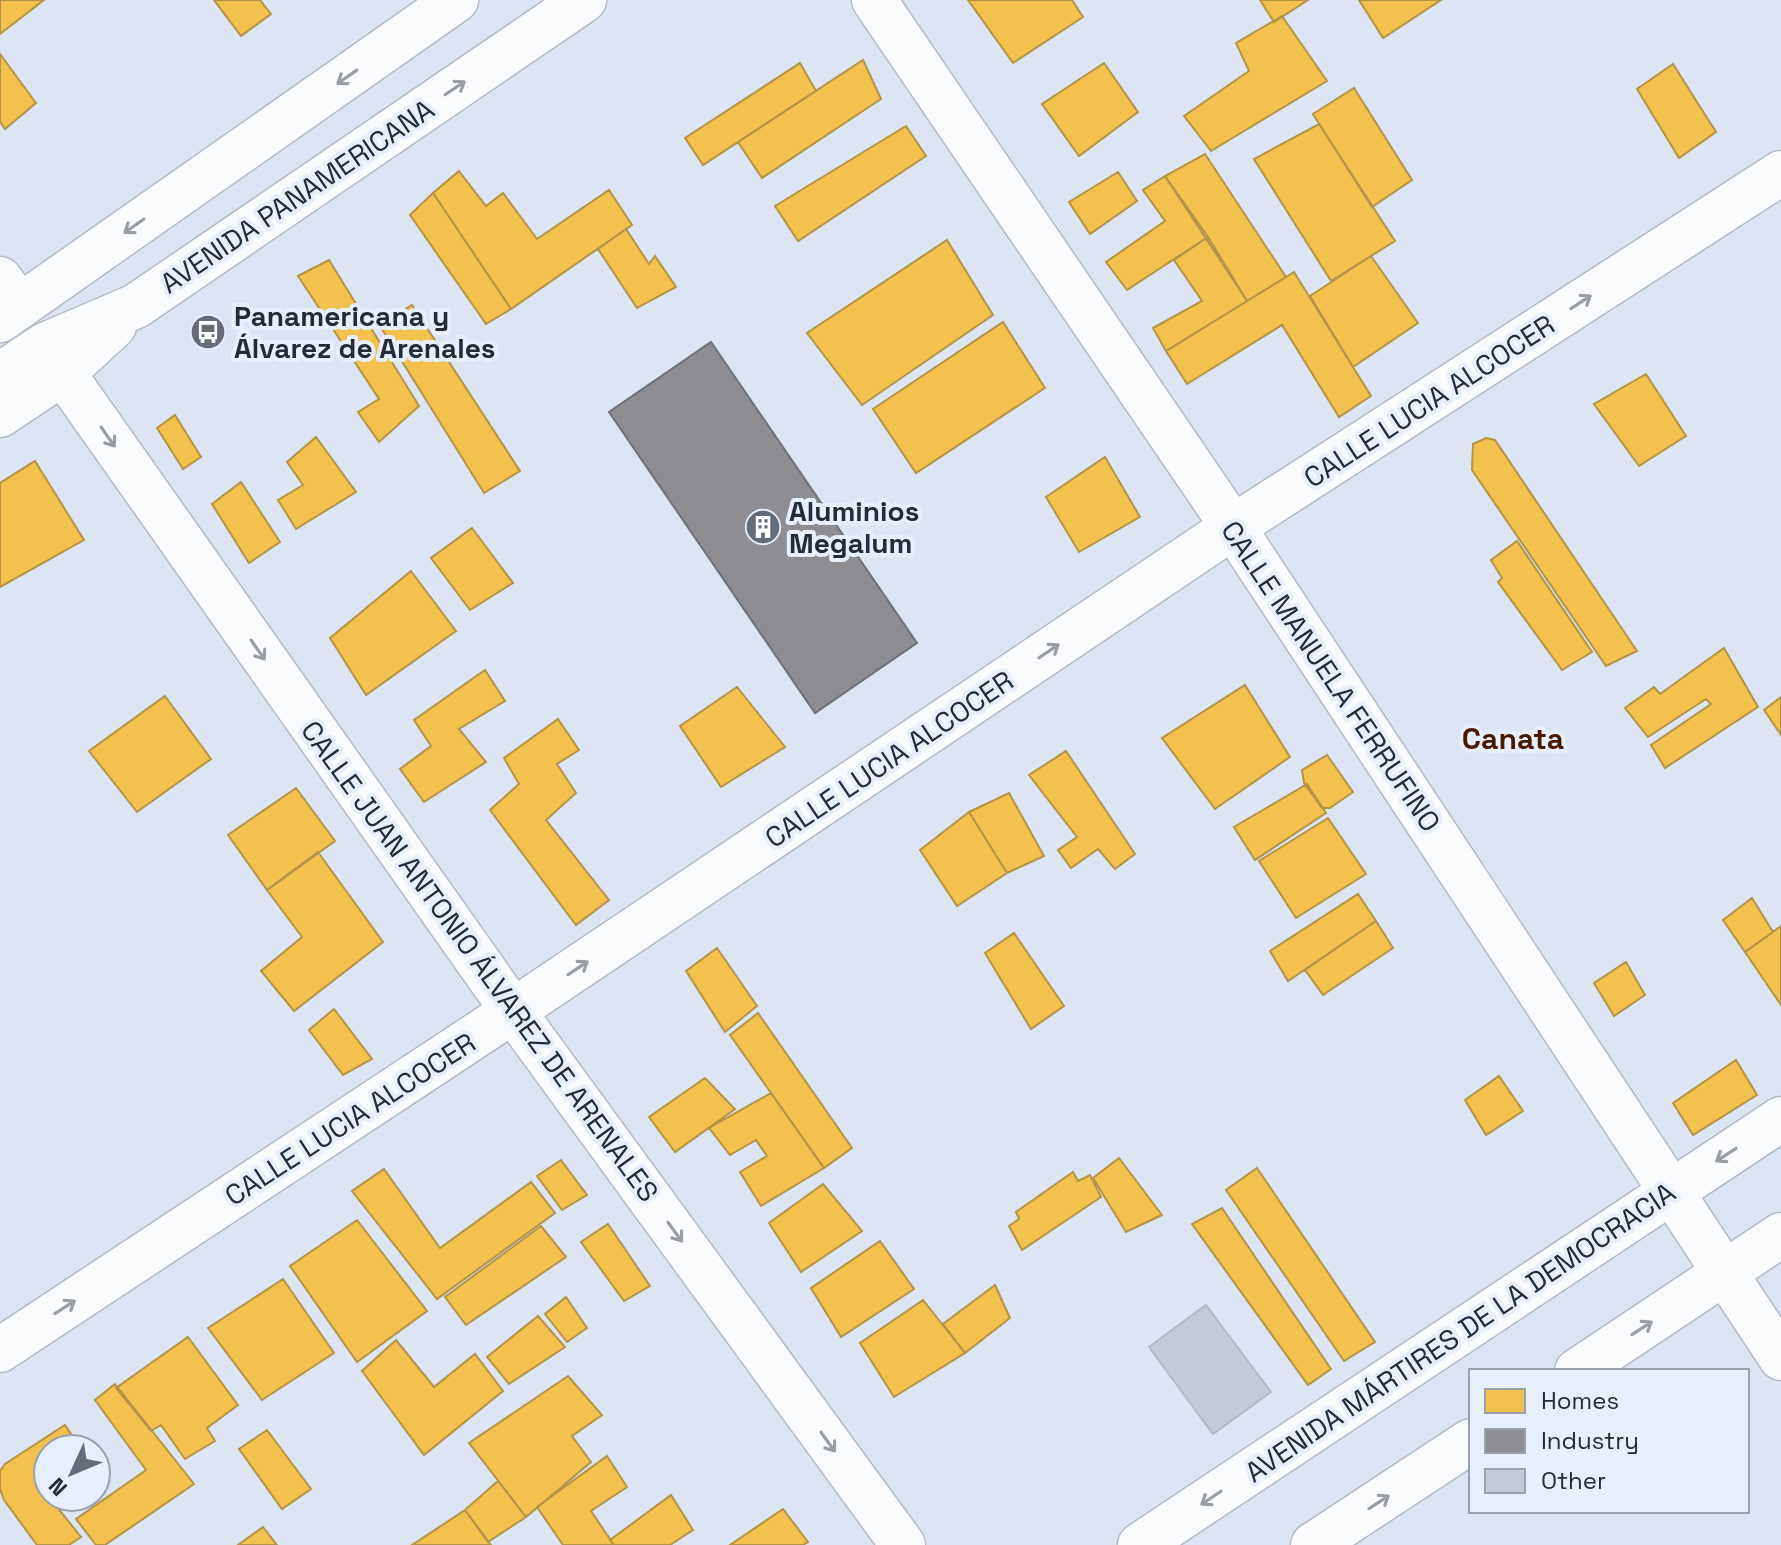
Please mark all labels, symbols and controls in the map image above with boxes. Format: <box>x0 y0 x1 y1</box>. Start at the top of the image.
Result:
one-way arrow <box>336 69 358 85</box>
one-way arrow <box>444 80 466 96</box>
street label: AVENIDA PANAMERICANA <box>153 91 441 301</box>
one-way arrow <box>123 218 145 234</box>
one-way arrow <box>1569 294 1591 311</box>
place label: Panamericana y Álvarez de Arenales <box>234 298 496 366</box>
street label: CALLE LUCIA ALCOCER <box>1297 306 1561 496</box>
bus stop icon: Panamericana y Álvarez de Arenales <box>189 313 227 351</box>
one-way arrow <box>100 426 116 448</box>
place label: Aluminios Megalum <box>789 493 919 561</box>
building icon: Aluminios Megalum <box>744 508 782 546</box>
street label: CALLE MANUELA FERRUFINO <box>1213 514 1449 838</box>
one-way arrow <box>250 638 266 660</box>
one-way arrow <box>1038 643 1060 659</box>
street label: CALLE LUCIA ALCOCER <box>758 662 1020 856</box>
street label: CALLE JUAN ANTONIO ÁLVAREZ DE ARENALES <box>293 713 667 1209</box>
district label: Canata <box>1462 719 1564 758</box>
one-way arrow <box>566 959 588 976</box>
street label: CALLE LUCIA ALCOCER <box>218 1024 482 1214</box>
one-way arrow <box>1716 1147 1738 1163</box>
street label: AVENIDA MÁRTIRES DE LA DEMOCRACIA <box>1238 1174 1682 1490</box>
one-way arrow <box>666 1221 683 1243</box>
one-way arrow <box>53 1299 76 1315</box>
one-way arrow <box>1630 1320 1653 1336</box>
legend <box>1469 1369 1749 1513</box>
text: Homes <box>1541 1385 1619 1416</box>
text: Industry <box>1541 1425 1639 1456</box>
one-way arrow <box>820 1431 836 1453</box>
north arrow <box>32 1433 112 1513</box>
text: Other <box>1541 1465 1606 1496</box>
text: N <box>42 1472 73 1502</box>
one-way arrow <box>1200 1490 1222 1506</box>
one-way arrow <box>1367 1494 1389 1510</box>

